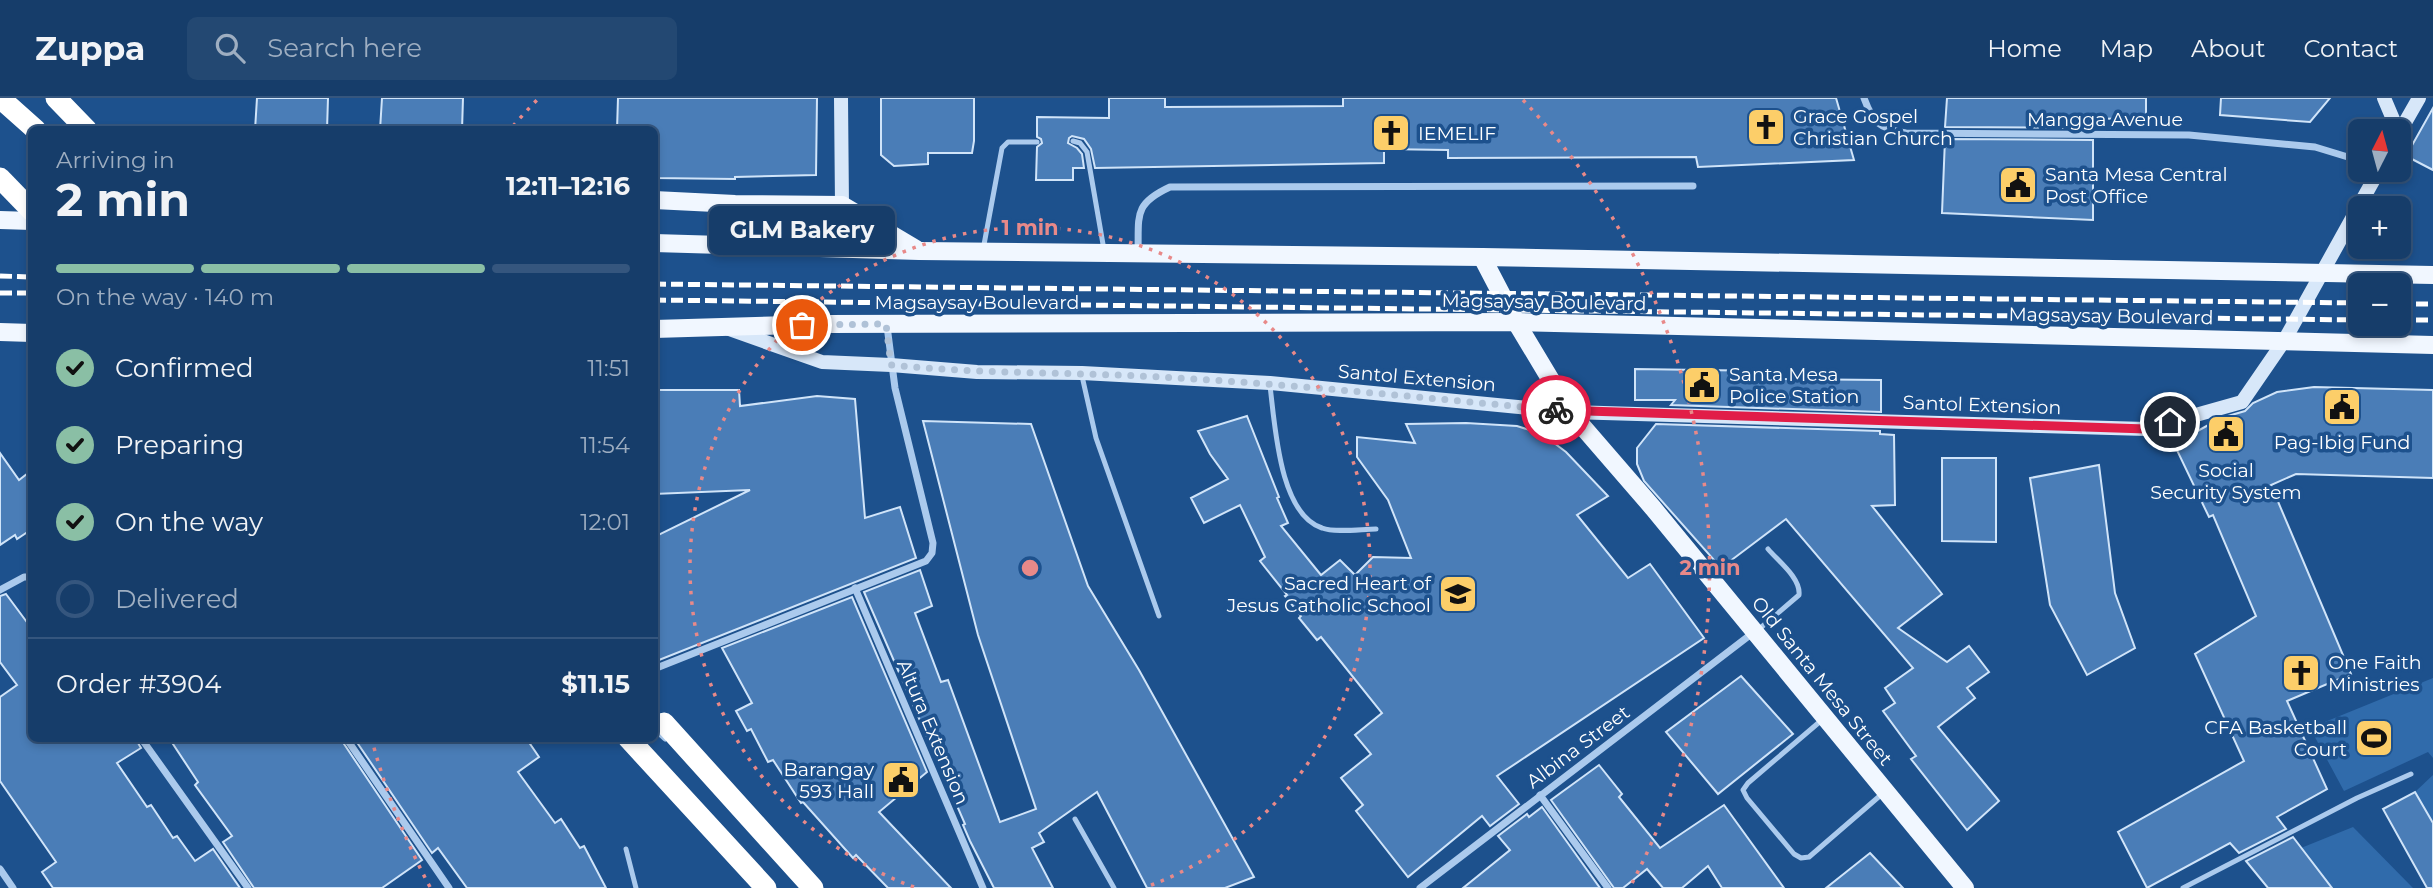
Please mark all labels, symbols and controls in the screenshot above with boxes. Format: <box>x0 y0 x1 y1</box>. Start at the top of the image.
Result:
search box <box>187 17 677 80</box>
text: Zuppa <box>35 28 145 68</box>
icon: search <box>211 29 249 67</box>
text: Search here <box>267 32 422 64</box>
text: Home <box>1987 34 2062 63</box>
text: Map <box>2100 34 2153 63</box>
text: About <box>2191 34 2265 63</box>
text: Contact <box>2303 34 2398 63</box>
place label: Grace Gospel Christian Church <box>1793 105 1953 150</box>
church icon: Grace Gospel Christian Church <box>1745 106 1787 148</box>
street label: Mangga Avenue <box>2027 108 2183 131</box>
church icon: IEMELIF <box>1370 112 1412 154</box>
north arrow <box>2348 119 2412 182</box>
map controls <box>2348 119 2411 336</box>
place label: IEMELIF <box>1418 122 1496 145</box>
text: Arriving in <box>56 146 175 174</box>
place label: Santa Mesa Central Post Office <box>2045 163 2228 208</box>
public building icon: Santa Mesa Central Post Office <box>1997 164 2039 206</box>
text: 12:11–12:16 <box>506 170 630 202</box>
text: 2 min <box>56 171 190 228</box>
button: + <box>2348 196 2411 259</box>
callout: GLM Bakery <box>709 206 895 255</box>
text: 1 min <box>1001 215 1059 240</box>
text: GLM Bakery <box>730 216 874 244</box>
button: − <box>2348 273 2411 336</box>
text: On the way · 140 m <box>56 283 274 311</box>
street label: Magsaysay Boulevard <box>1441 289 1647 315</box>
street label: Magsaysay Boulevard <box>875 291 1079 314</box>
pin <box>772 295 832 355</box>
street label: Magsaysay Boulevard <box>2008 303 2214 329</box>
icon: bag <box>783 306 821 344</box>
icon: check <box>56 349 94 387</box>
text: Confirmed <box>115 352 254 384</box>
text: 11:51 <box>587 354 630 382</box>
street label: Santol Extension <box>1337 360 1497 396</box>
place label: Santa Mesa Police Station <box>1729 363 1859 408</box>
public building icon: Santa Mesa Police Station <box>1681 364 1723 406</box>
courier <box>1521 375 1591 445</box>
public building icon: Pag-Ibig Fund <box>2321 386 2363 428</box>
icon: bike <box>1537 391 1575 429</box>
street label: Santol Extension <box>1902 391 2062 419</box>
pin <box>2140 392 2200 452</box>
icon: home <box>2151 403 2189 441</box>
public building icon: Social Security System <box>2205 413 2247 455</box>
icon: check <box>56 426 94 464</box>
text: Preparing <box>115 429 244 461</box>
text: 11:54 <box>580 431 630 459</box>
place label: Pag-Ibig Fund <box>2274 431 2410 454</box>
place label: Social Security System <box>2150 459 2302 504</box>
icon: check <box>56 503 94 541</box>
text: On the way <box>115 506 263 538</box>
text: 12:01 <box>580 508 630 536</box>
text: 2 min <box>1679 555 1741 580</box>
centre of rings <box>1018 556 1042 580</box>
place label: Sacred Heart of Jesus Catholic School <box>1226 572 1433 617</box>
school or university icon: Sacred Heart of Jesus Catholic School <box>1437 573 1479 615</box>
text: Delivered <box>115 583 239 615</box>
street label: Old Santa Mesa Street <box>1747 592 1897 770</box>
place label: One Faith Ministries <box>2328 651 2422 696</box>
church icon: One Faith Ministries <box>2280 652 2322 694</box>
street label: Altura Extension <box>892 656 974 808</box>
text: Order #3904 <box>56 668 221 700</box>
text: $11.15 <box>561 668 630 700</box>
street label: Albina Street <box>1522 701 1634 793</box>
place label: CFA Basketball Court <box>2204 716 2347 761</box>
sports icon: CFA Basketball Court <box>2353 717 2395 759</box>
place label: Barangay 593 Hall <box>783 758 875 803</box>
public building icon: Barangay 593 Hall <box>880 759 922 801</box>

